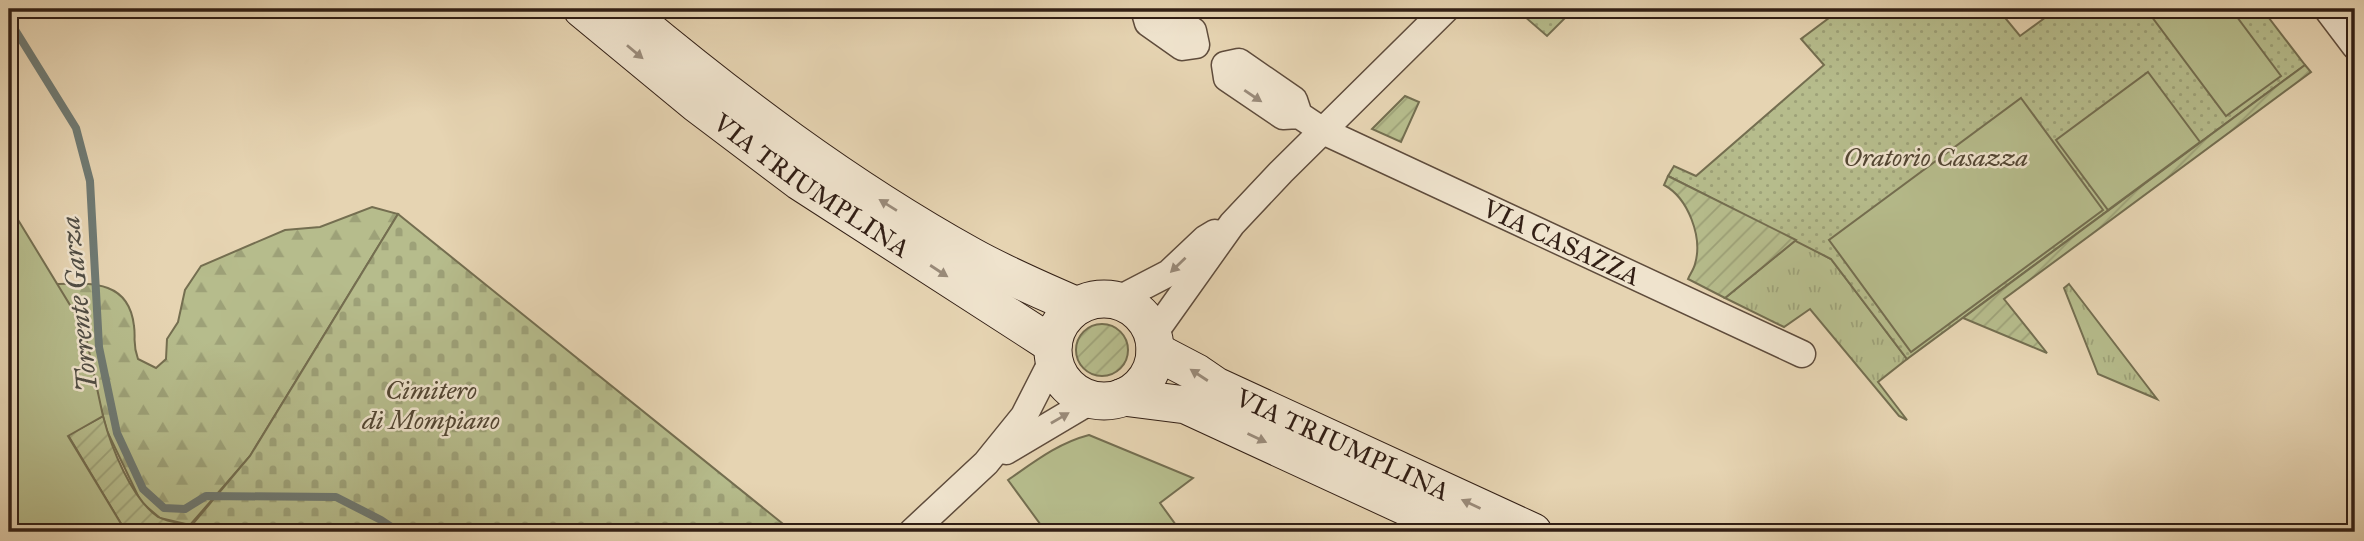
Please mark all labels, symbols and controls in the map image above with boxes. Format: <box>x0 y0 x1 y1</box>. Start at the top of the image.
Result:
one-way arrow <box>625 45 643 60</box>
one-way arrow <box>1244 89 1263 102</box>
street label: VIA TRIUMPLINA <box>707 106 916 265</box>
park label: Oratorio Casazza <box>1844 141 2028 173</box>
street label: VIA CASAZZA <box>1477 191 1646 293</box>
one-way arrow <box>878 198 897 211</box>
water label: Torrente Garza <box>52 214 105 394</box>
one-way arrow <box>1170 256 1187 272</box>
one-way arrow <box>929 264 948 277</box>
one-way arrow <box>1189 369 1209 382</box>
park label: Cimitero di Mompiano <box>361 374 500 437</box>
street label: VIA TRIUMPLINA <box>1230 381 1455 508</box>
one-way arrow <box>1050 412 1069 424</box>
one-way arrow <box>1247 432 1267 444</box>
one-way arrow <box>1461 498 1481 510</box>

